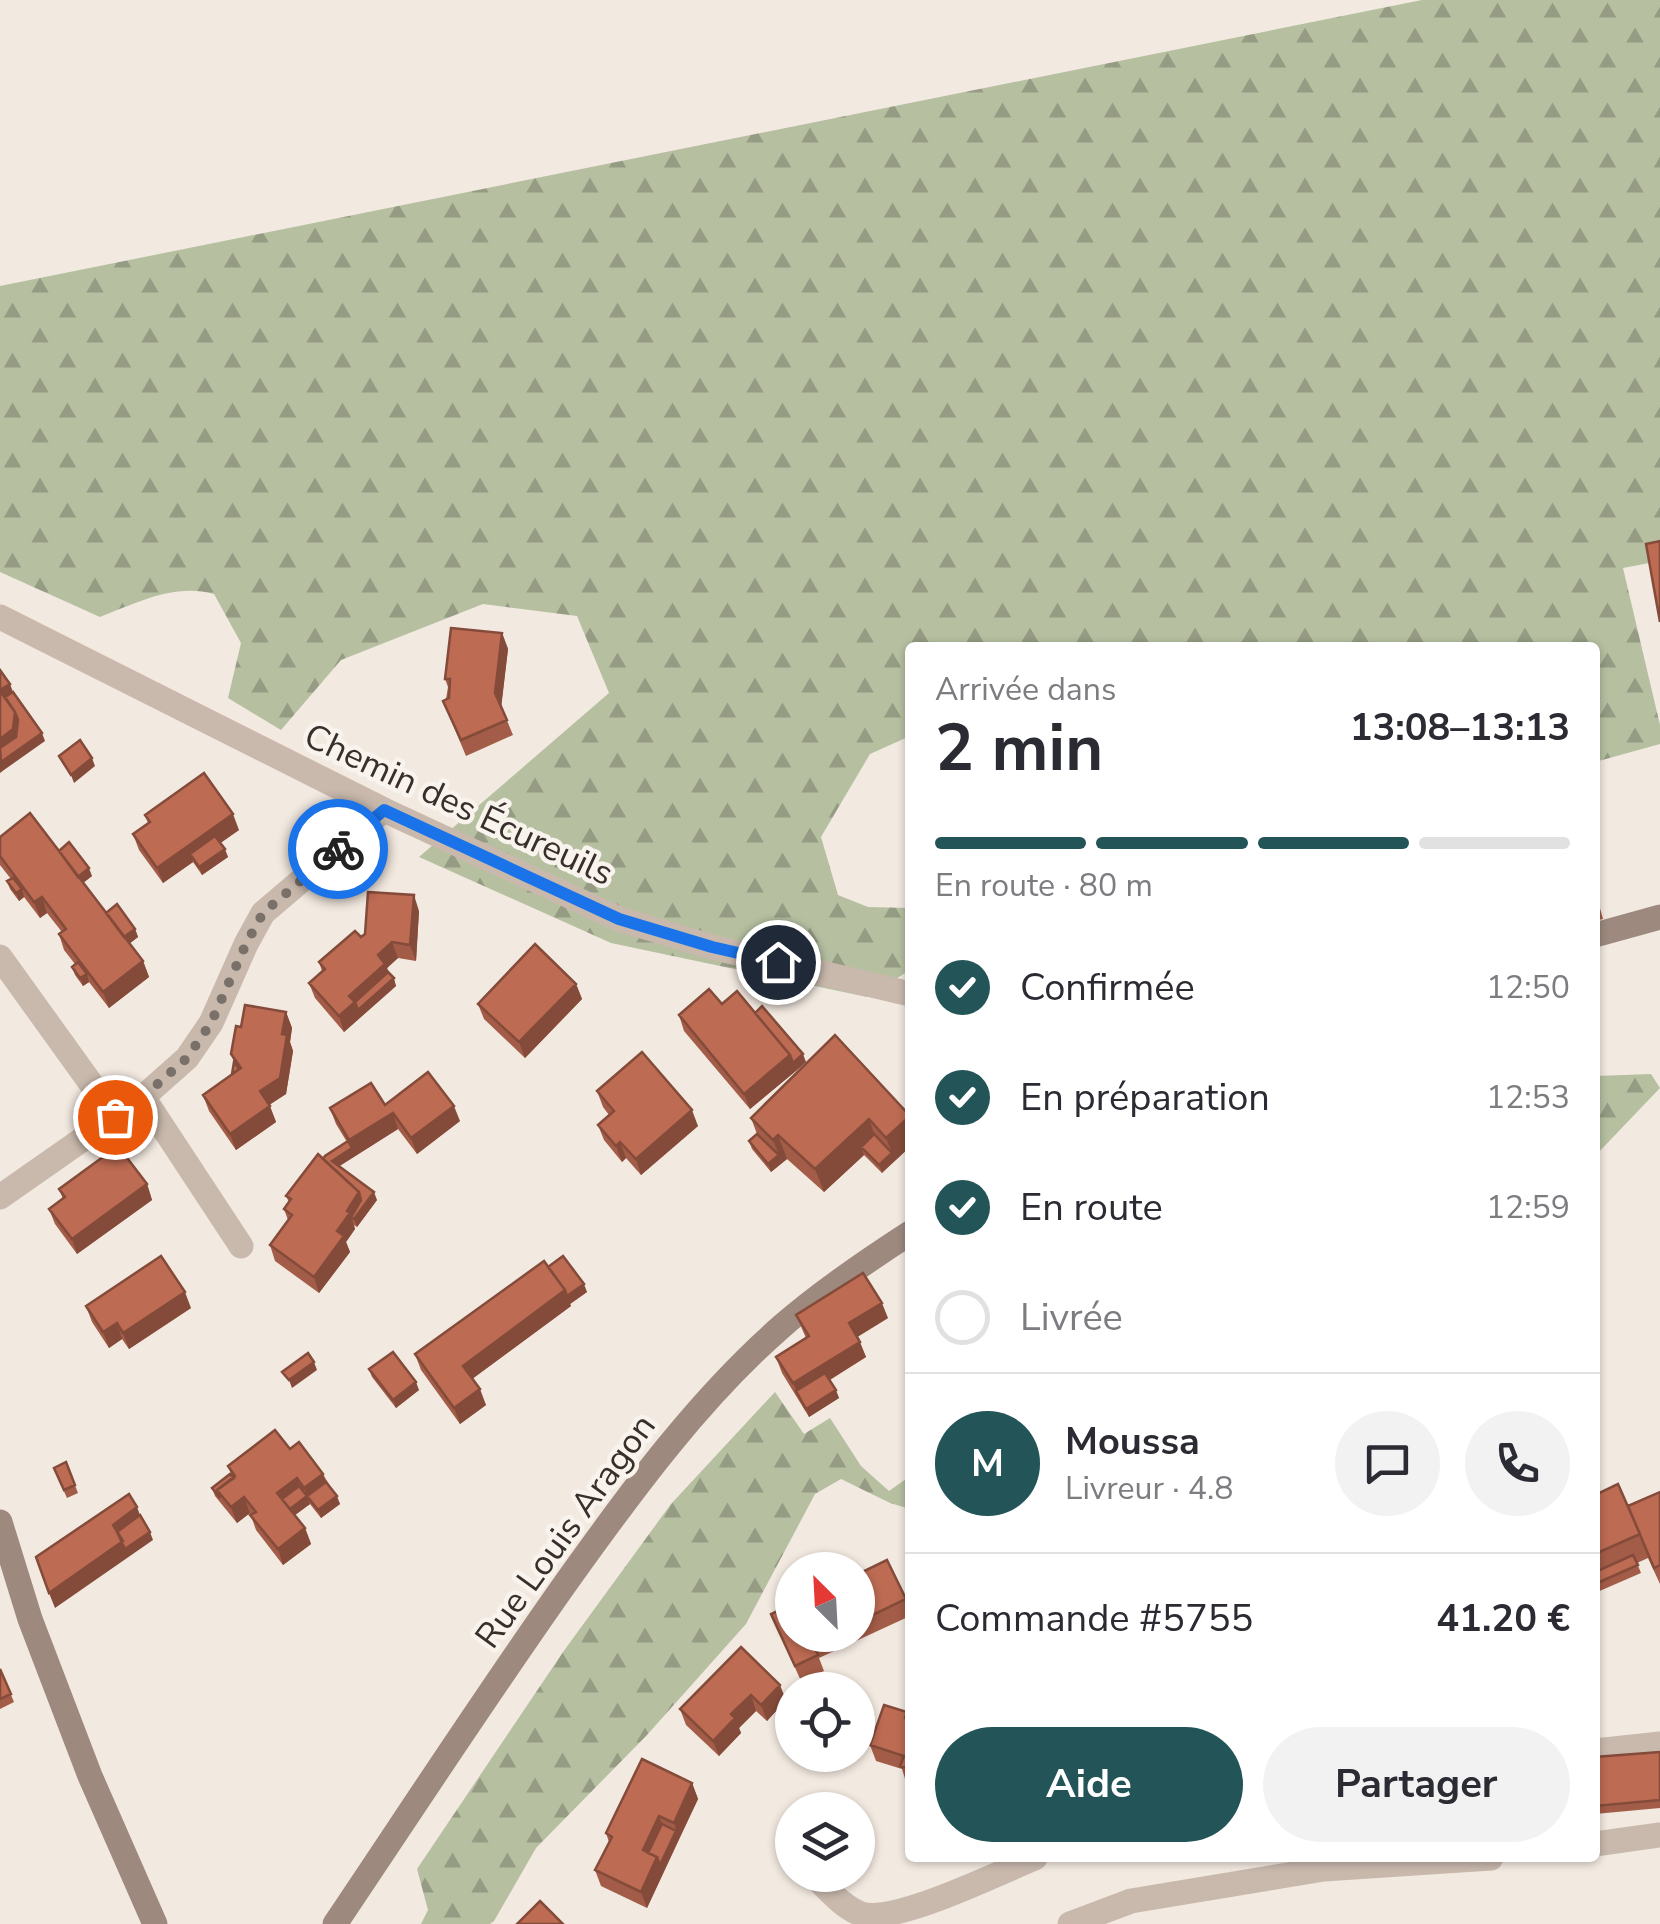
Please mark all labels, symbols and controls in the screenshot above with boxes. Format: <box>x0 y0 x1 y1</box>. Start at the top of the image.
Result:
text: Arrivée dans <box>935 668 1116 711</box>
text: 13:08–13:13 <box>1350 702 1570 753</box>
text: 2 min <box>935 704 1103 793</box>
street label: Chemin des Écureuils <box>297 712 621 897</box>
courier <box>288 799 388 899</box>
icon: bike <box>311 822 366 877</box>
text: En route · 80 m <box>935 864 1153 907</box>
pin <box>736 920 821 1005</box>
icon: home <box>751 935 806 990</box>
icon: check <box>935 960 990 1015</box>
text: Confirmée <box>1020 962 1195 1013</box>
text: 12:50 <box>1486 966 1570 1009</box>
icon: check <box>935 1070 990 1125</box>
text: En préparation <box>1020 1072 1270 1123</box>
pin <box>73 1075 158 1160</box>
text: 12:53 <box>1486 1076 1570 1119</box>
icon: bag <box>88 1090 143 1145</box>
icon: check <box>935 1180 990 1235</box>
text: En route <box>1020 1182 1163 1233</box>
text: 12:59 <box>1486 1186 1570 1229</box>
text: Livrée <box>1020 1292 1123 1343</box>
street label: Rue Louis Aragon <box>464 1405 666 1658</box>
button: chat <box>1335 1411 1440 1516</box>
button: phone <box>1465 1411 1570 1516</box>
text: Moussa <box>1065 1416 1200 1467</box>
text: M <box>971 1438 1004 1489</box>
text: Livreur · 4.8 <box>1065 1467 1233 1510</box>
north arrow <box>775 1552 875 1652</box>
map controls <box>775 1552 875 1892</box>
text: Commande #5755 <box>935 1593 1253 1644</box>
text: 41.20 € <box>1436 1593 1570 1644</box>
button: locate <box>775 1672 875 1772</box>
button: Aide <box>935 1727 1243 1842</box>
button: Partager <box>1263 1727 1570 1842</box>
button: layers <box>775 1792 875 1892</box>

